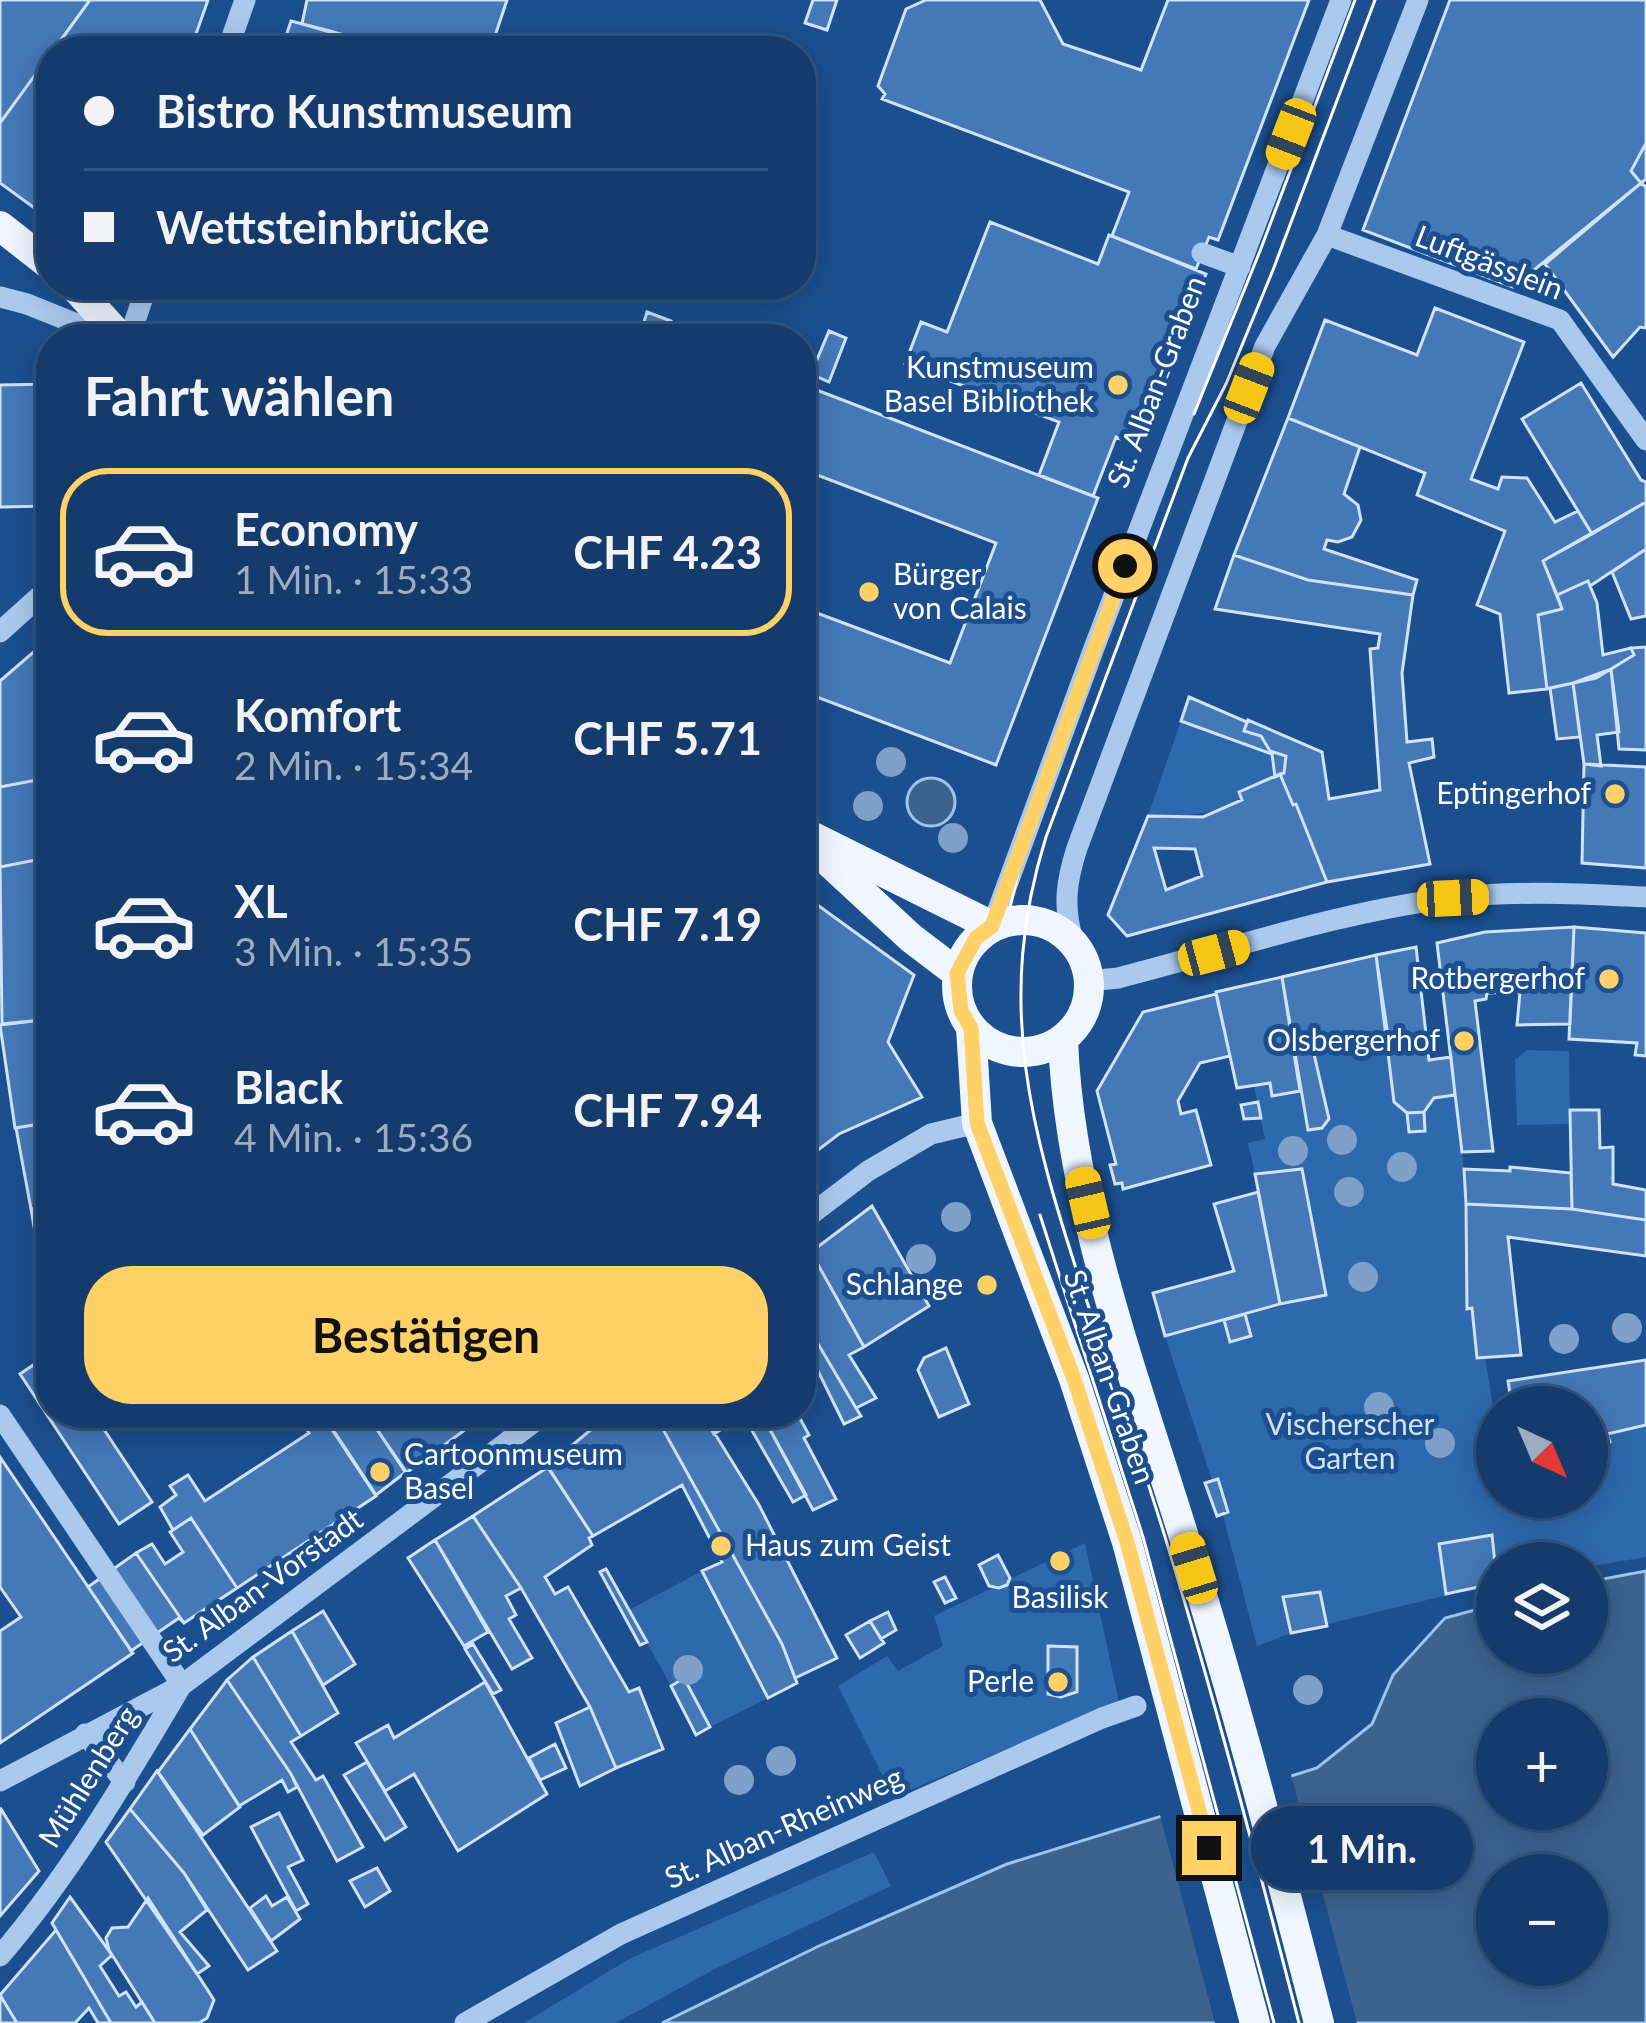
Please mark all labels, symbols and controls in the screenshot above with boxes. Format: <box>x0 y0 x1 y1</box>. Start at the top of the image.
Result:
text: Bistro Kunstmuseum <box>156 84 573 138</box>
car <box>1261 94 1321 174</box>
text: Wettsteinbrücke <box>156 200 489 254</box>
street label: Luftgässlein <box>1411 217 1569 306</box>
street label: St. Alban-Graben <box>1098 270 1212 492</box>
place label: Kunstmuseum Basel Bibliothek <box>884 348 1095 418</box>
car <box>1219 348 1279 428</box>
text: Fahrt wählen <box>84 363 395 428</box>
marker: Kunstmuseum Basel Bibliothek <box>1105 372 1131 398</box>
icon: car <box>90 498 198 606</box>
text: Economy <box>234 502 418 556</box>
text: CHF 4.23 <box>573 525 762 579</box>
route start <box>1098 539 1152 593</box>
place label: Bürger von Calais <box>893 555 1027 625</box>
text: 1 Min. · 15:33 <box>234 556 473 602</box>
marker: Bürger von Calais <box>856 579 882 605</box>
icon: car <box>90 684 198 792</box>
text: Komfort <box>234 688 401 742</box>
text: CHF 5.71 <box>573 711 762 765</box>
text: 2 Min. · 15:34 <box>234 742 473 788</box>
place label: Eptingerhof <box>1436 774 1591 810</box>
marker: Eptingerhof <box>1602 781 1628 807</box>
icon: car <box>90 870 198 978</box>
text: XL <box>234 874 288 928</box>
car <box>1416 878 1490 918</box>
text: CHF 7.19 <box>573 897 762 951</box>
car <box>1175 926 1253 980</box>
text: 3 Min. · 15:35 <box>234 928 473 974</box>
place label: Rotbergerhof <box>1410 959 1585 995</box>
marker: Rotbergerhof <box>1596 966 1622 992</box>
place label: Olsbergerhof <box>1267 1021 1440 1057</box>
marker: Olsbergerhof <box>1451 1028 1477 1054</box>
icon: car <box>90 1056 198 1164</box>
text: Black <box>234 1060 343 1114</box>
text: CHF 7.94 <box>573 1083 762 1137</box>
text: 4 Min. · 15:36 <box>234 1114 473 1160</box>
car <box>1062 1164 1114 1242</box>
place label: Schlange <box>846 1265 963 1301</box>
street label: St. Alban-Graben <box>1057 1265 1164 1488</box>
button: Bestätigen <box>84 1266 768 1404</box>
marker: Schlange <box>974 1272 1000 1298</box>
north arrow <box>1476 1386 1608 1518</box>
map controls <box>1476 1386 1608 1986</box>
park label: Vischerscher Garten <box>1265 1405 1435 1475</box>
place label: Cartoonmuseum Basel <box>404 1435 623 1505</box>
marker: Cartoonmuseum Basel <box>367 1459 393 1485</box>
street label: St. Alban-Vorstadt <box>155 1500 369 1669</box>
place label: Haus zum Geist <box>745 1526 951 1562</box>
car <box>1166 1528 1222 1608</box>
marker: Haus zum Geist <box>708 1533 734 1559</box>
button: layers <box>1476 1542 1608 1674</box>
marker: Basilisk <box>1047 1548 1073 1574</box>
place label: Basilisk <box>1012 1578 1109 1614</box>
place label: Perle <box>967 1662 1034 1698</box>
marker: Perle <box>1045 1669 1071 1695</box>
button: + <box>1476 1698 1608 1830</box>
street label: Mühlenberg <box>30 1699 145 1853</box>
street label: St. Alban-Rheinweg <box>659 1757 908 1895</box>
callout: 1 Min. <box>1251 1806 1473 1890</box>
route end <box>1182 1821 1236 1875</box>
text: 1 Min. <box>1307 1825 1417 1871</box>
button: − <box>1476 1854 1608 1986</box>

